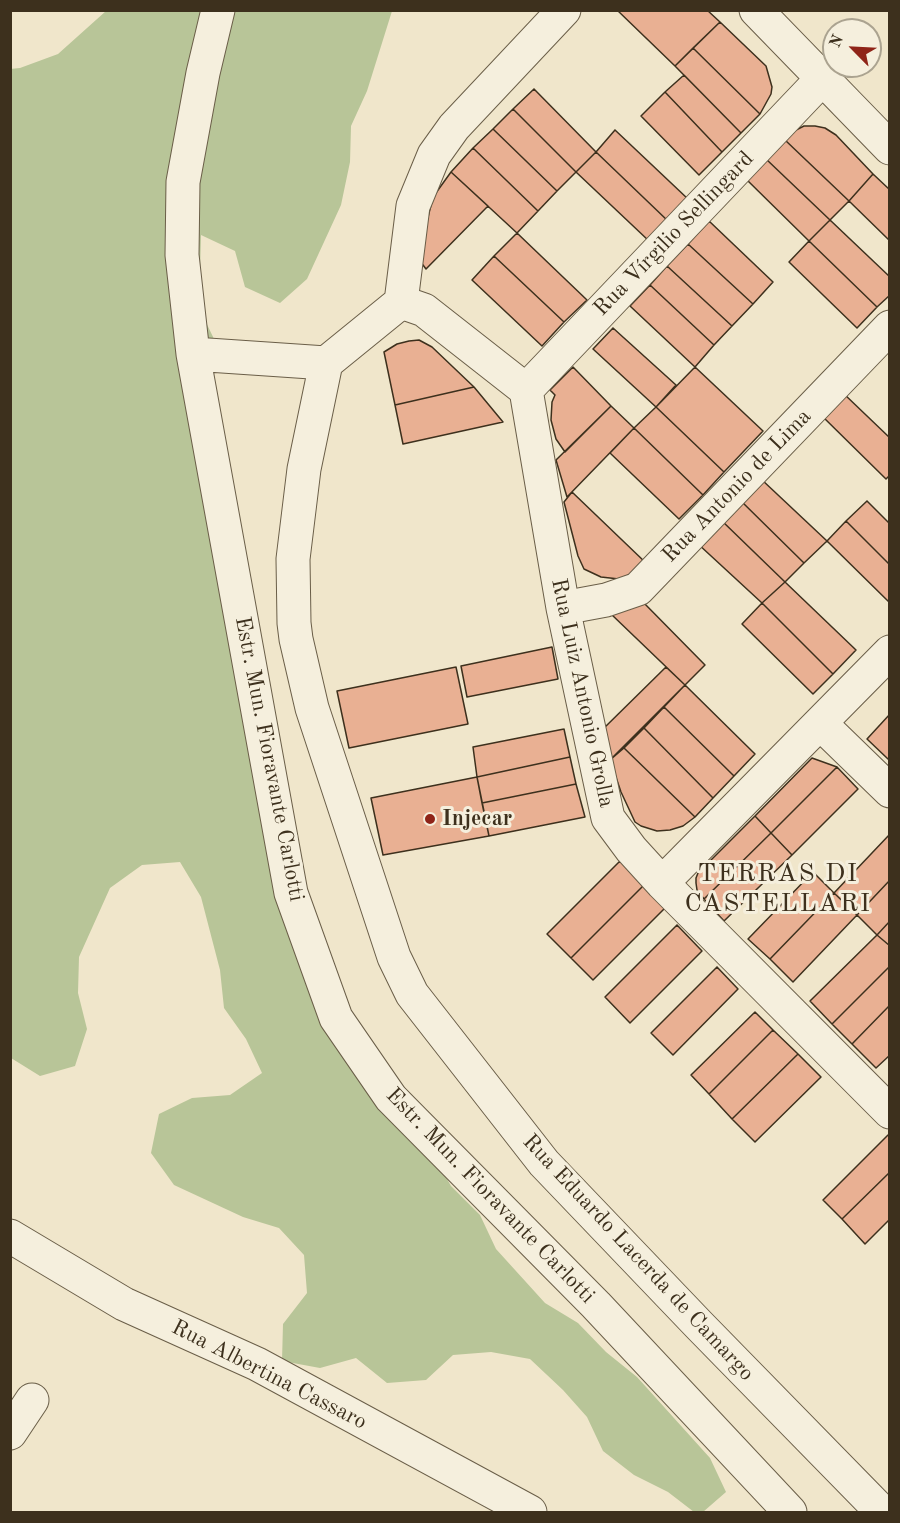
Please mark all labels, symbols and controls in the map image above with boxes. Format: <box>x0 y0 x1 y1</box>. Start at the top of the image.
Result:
north arrow <box>822 18 882 78</box>
text: N <box>828 33 847 50</box>
street label: Rua Vírgilio Sellingard <box>588 146 760 322</box>
street label: Rua Antonio de Lima <box>657 404 817 568</box>
street label: Rua Luiz Antonio Grolla <box>545 576 619 810</box>
street label: Estr. Mun. Fioravante Carlotti <box>228 614 310 904</box>
place label: Injecar <box>442 806 512 832</box>
marker: Injecar <box>423 812 437 826</box>
district label: TERRAS DI CASTELLARI <box>684 858 872 920</box>
street label: Estr. Mun. Fioravante Carlotti <box>380 1083 600 1309</box>
street label: Rua Eduardo Lacerda de Camargo <box>517 1129 759 1387</box>
street label: Rua Albertina Cassaro <box>167 1314 371 1436</box>

